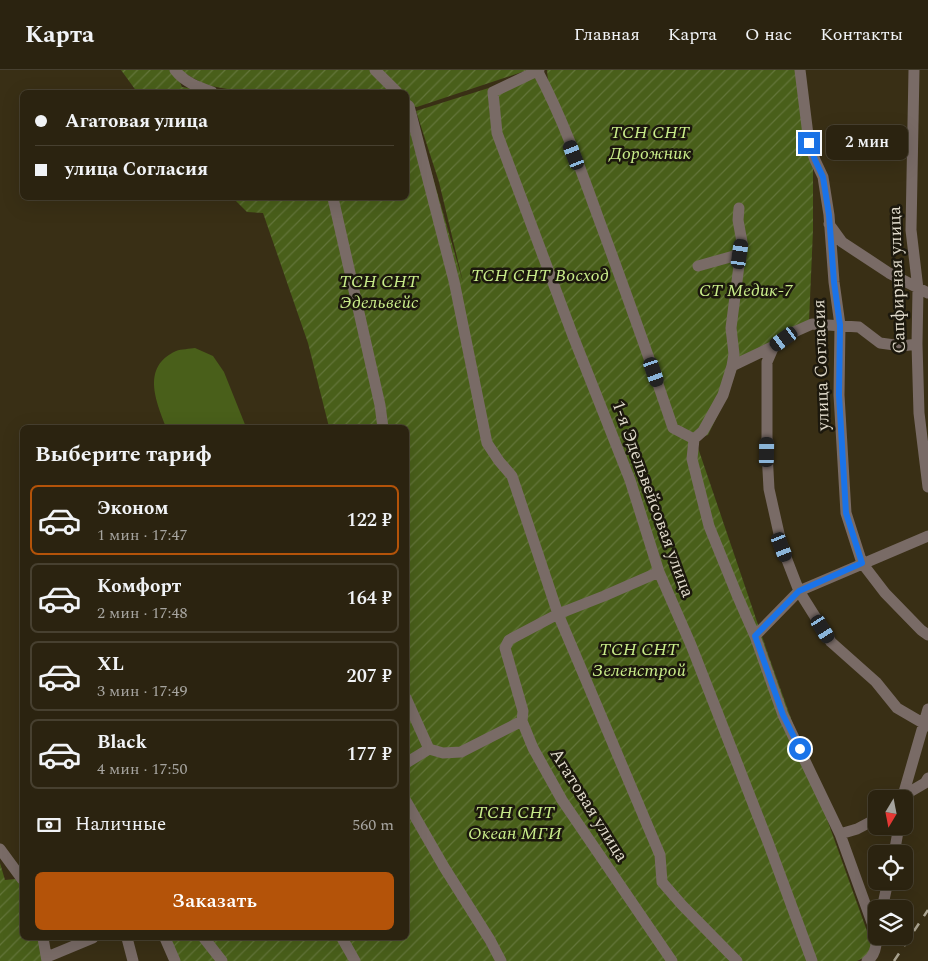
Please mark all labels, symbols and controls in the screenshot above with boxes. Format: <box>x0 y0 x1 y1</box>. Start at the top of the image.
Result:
text: Карта <box>25 17 94 53</box>
text: Главная <box>574 21 640 48</box>
text: Карта <box>668 21 717 48</box>
text: О нас <box>745 21 792 48</box>
text: Контакты <box>820 21 903 48</box>
text: Агатовая улица <box>65 107 208 136</box>
park label: ТСН СНТ Дорожник <box>608 119 691 167</box>
callout: 2 мин <box>826 126 909 160</box>
text: 2 мин <box>845 130 889 154</box>
route end <box>798 132 820 154</box>
car <box>561 138 586 172</box>
text: улица Согласия <box>65 155 208 184</box>
street label: Сапфирная улица <box>881 206 913 354</box>
car <box>730 238 749 270</box>
park label: ТСН СНТ Восход <box>471 262 609 289</box>
park label: ТСН СНТ Эдельвейс <box>339 268 419 316</box>
park label: СТ Медик-7 <box>699 277 794 304</box>
street label: улица Согласия <box>805 299 837 432</box>
car <box>767 324 800 354</box>
car <box>642 355 665 389</box>
street label: 1-я Эдельвейсовая улица <box>605 397 701 602</box>
car <box>759 437 774 467</box>
text: Выберите тариф <box>35 438 212 471</box>
text: Эконом <box>97 494 168 523</box>
icon: car <box>37 498 82 543</box>
text: 122 ₽ <box>347 506 392 535</box>
text: 1 мин · 17:47 <box>97 523 187 547</box>
car <box>769 530 794 564</box>
text: Комфорт <box>97 572 181 601</box>
icon: car <box>37 576 82 621</box>
text: 164 ₽ <box>347 584 392 613</box>
text: 2 мин · 17:48 <box>97 601 187 625</box>
car <box>808 612 837 646</box>
park label: ТСН СНТ Зеленстрой <box>592 636 687 684</box>
text: XL <box>97 650 124 679</box>
icon: car <box>37 654 82 699</box>
text: 207 ₽ <box>347 662 392 691</box>
text: 3 мин · 17:49 <box>97 679 187 703</box>
text: Black <box>97 728 147 757</box>
icon: car <box>37 732 82 777</box>
route start <box>789 738 811 760</box>
text: 177 ₽ <box>347 740 392 769</box>
street label: Агатовая улица <box>543 743 635 867</box>
text: 4 мин · 17:50 <box>97 757 187 781</box>
north arrow <box>868 790 912 835</box>
map controls <box>868 790 913 945</box>
park label: ТСН СНТ Океан МГИ <box>468 799 562 847</box>
text: Наличные <box>75 810 166 839</box>
icon: cash <box>35 811 63 839</box>
text: 560 m <box>352 813 394 837</box>
button: locate <box>868 845 913 890</box>
button: Заказать <box>35 872 394 930</box>
button: layers <box>868 900 913 945</box>

